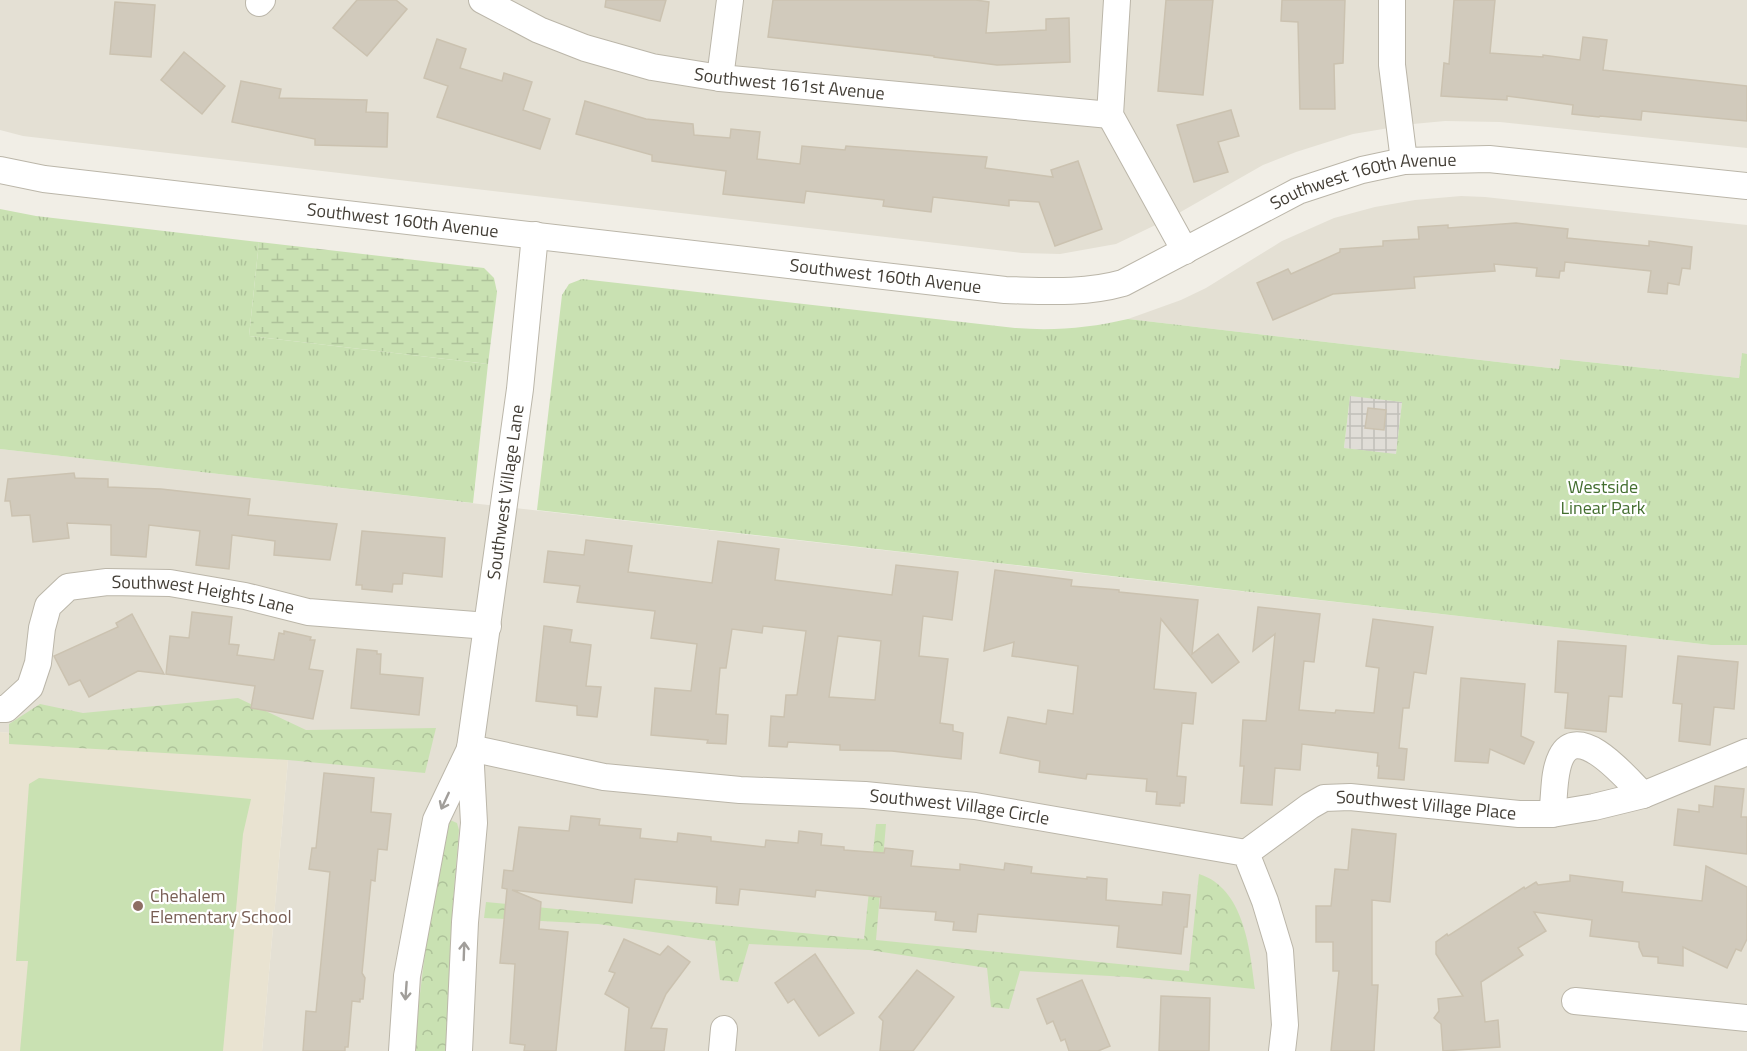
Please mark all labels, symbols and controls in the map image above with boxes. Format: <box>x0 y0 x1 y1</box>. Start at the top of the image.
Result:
street label: Southwest 161st Avenue <box>692 60 886 107</box>
street label: Southwest 160th Avenue <box>1265 146 1457 217</box>
street label: Southwest 160th Avenue <box>305 195 500 244</box>
street label: Southwest 160th Avenue <box>788 251 983 300</box>
street label: Southwest Village Lane <box>480 403 531 581</box>
park label: Westside Linear Park <box>1561 473 1646 521</box>
street label: Southwest Heights Lane <box>111 568 298 621</box>
street label: Southwest Village Circle <box>868 782 1052 832</box>
street label: Southwest Village Place <box>1335 783 1518 827</box>
one-way arrow <box>438 791 450 809</box>
place label: Chehalem Elementary School <box>150 882 292 930</box>
marker: Chehalem Elementary School <box>131 899 145 913</box>
one-way arrow <box>458 941 469 961</box>
one-way arrow <box>400 981 411 1001</box>

